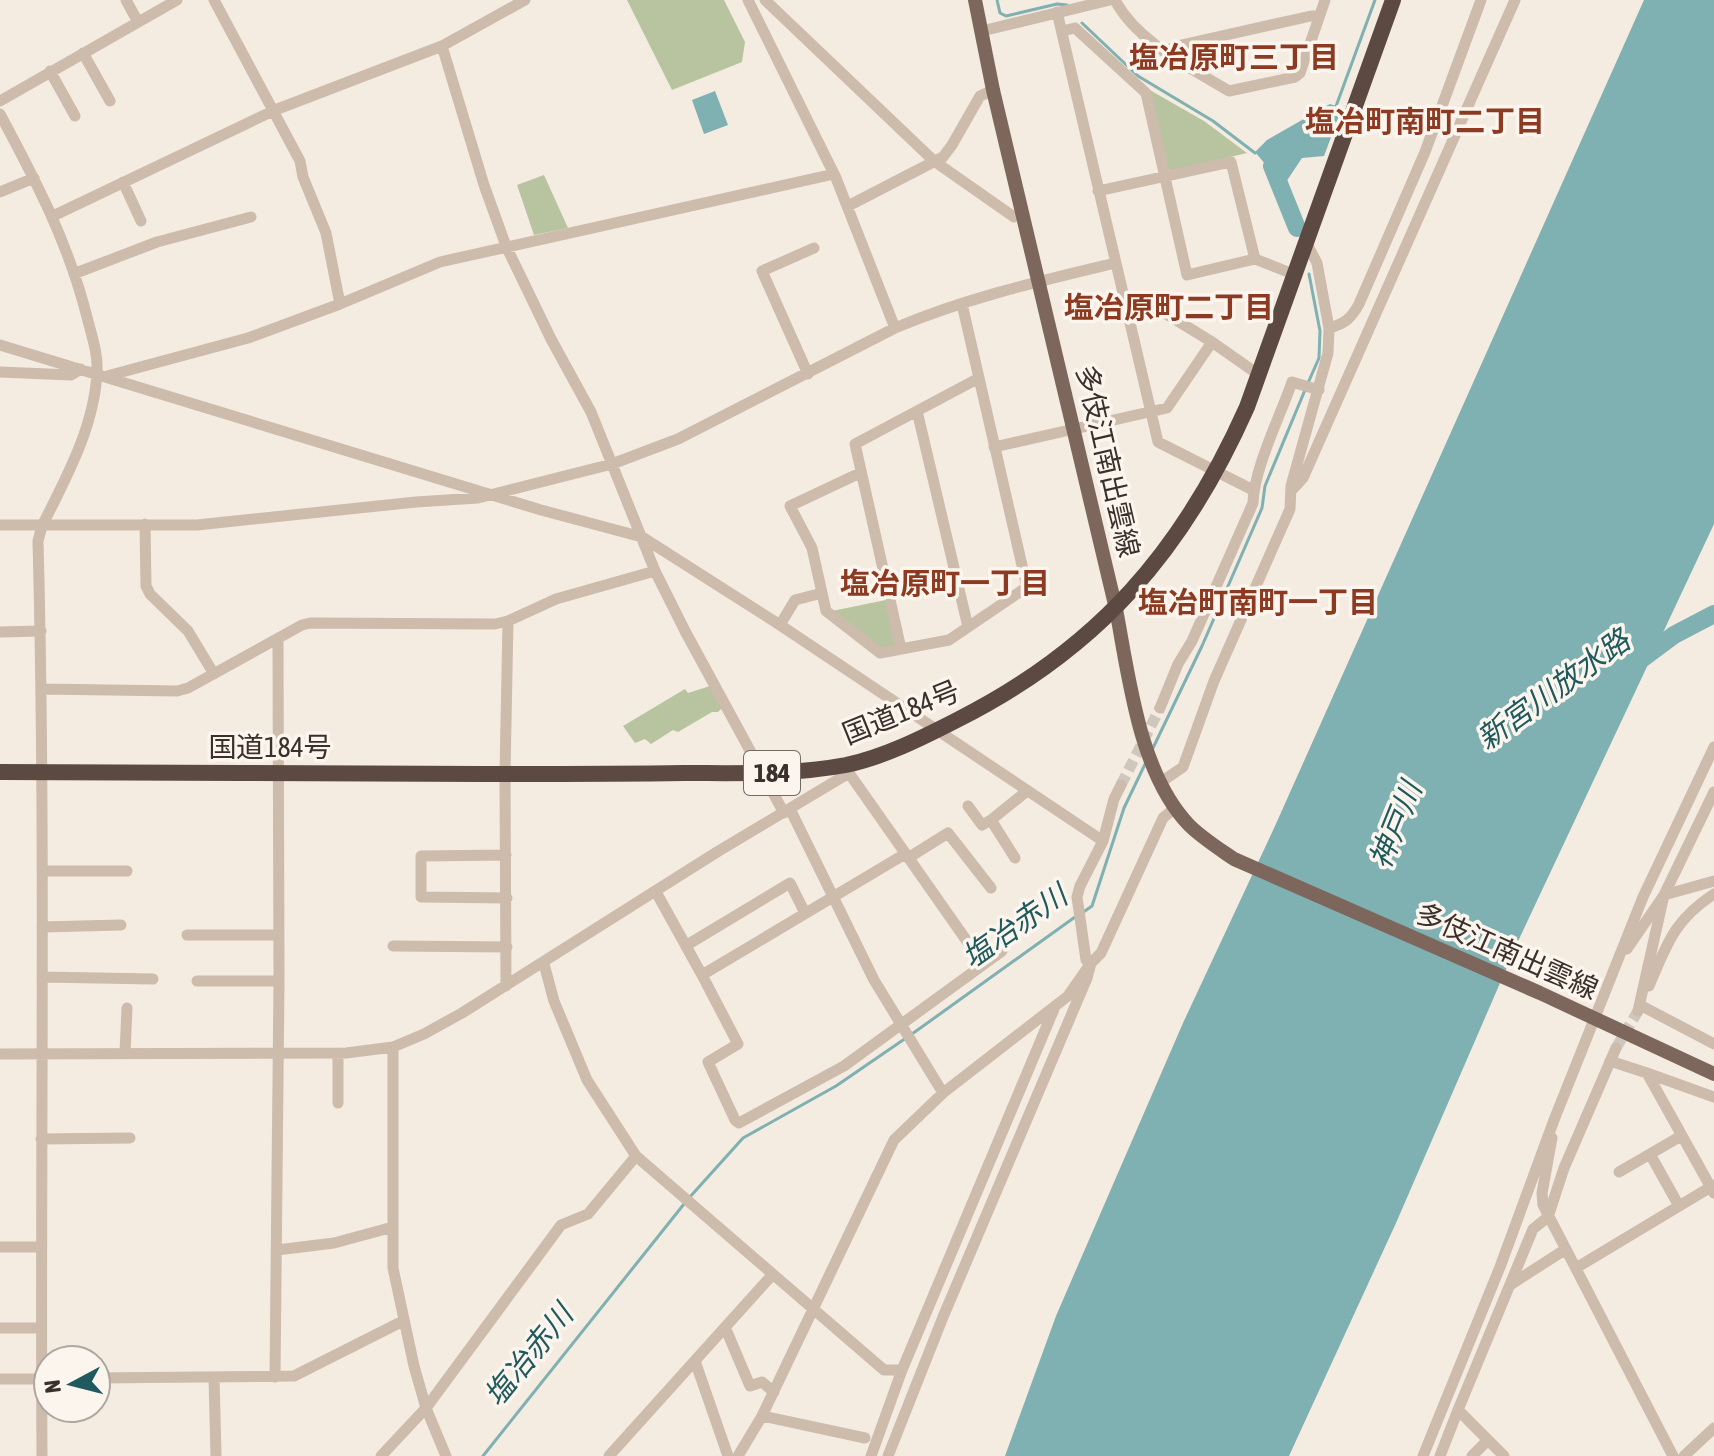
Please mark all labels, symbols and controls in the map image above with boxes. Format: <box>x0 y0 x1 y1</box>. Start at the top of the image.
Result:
district label: 塩冶原町三丁目 <box>1129 40 1339 74</box>
district label: 塩冶町南町二丁目 <box>1305 104 1545 138</box>
district label: 塩冶原町二丁目 <box>1064 290 1274 324</box>
street label: 多伎江南出雲線 <box>1070 362 1146 560</box>
district label: 塩冶原町一丁目 <box>840 566 1050 600</box>
district label: 塩冶町南町一丁目 <box>1138 585 1378 619</box>
water label: 新宮川放水路 <box>1470 621 1638 756</box>
street label: 国道184号 <box>838 674 964 750</box>
street label: 国道184号 <box>208 731 332 763</box>
road number: 184 <box>744 751 800 795</box>
water label: 神戸川 <box>1362 774 1429 873</box>
water label: 塩冶赤川 <box>955 876 1075 974</box>
street label: 多伎江南出雲線 <box>1411 897 1603 1005</box>
water label: 塩冶赤川 <box>477 1295 581 1412</box>
north arrow <box>32 1344 112 1424</box>
text: N <box>38 1378 66 1394</box>

